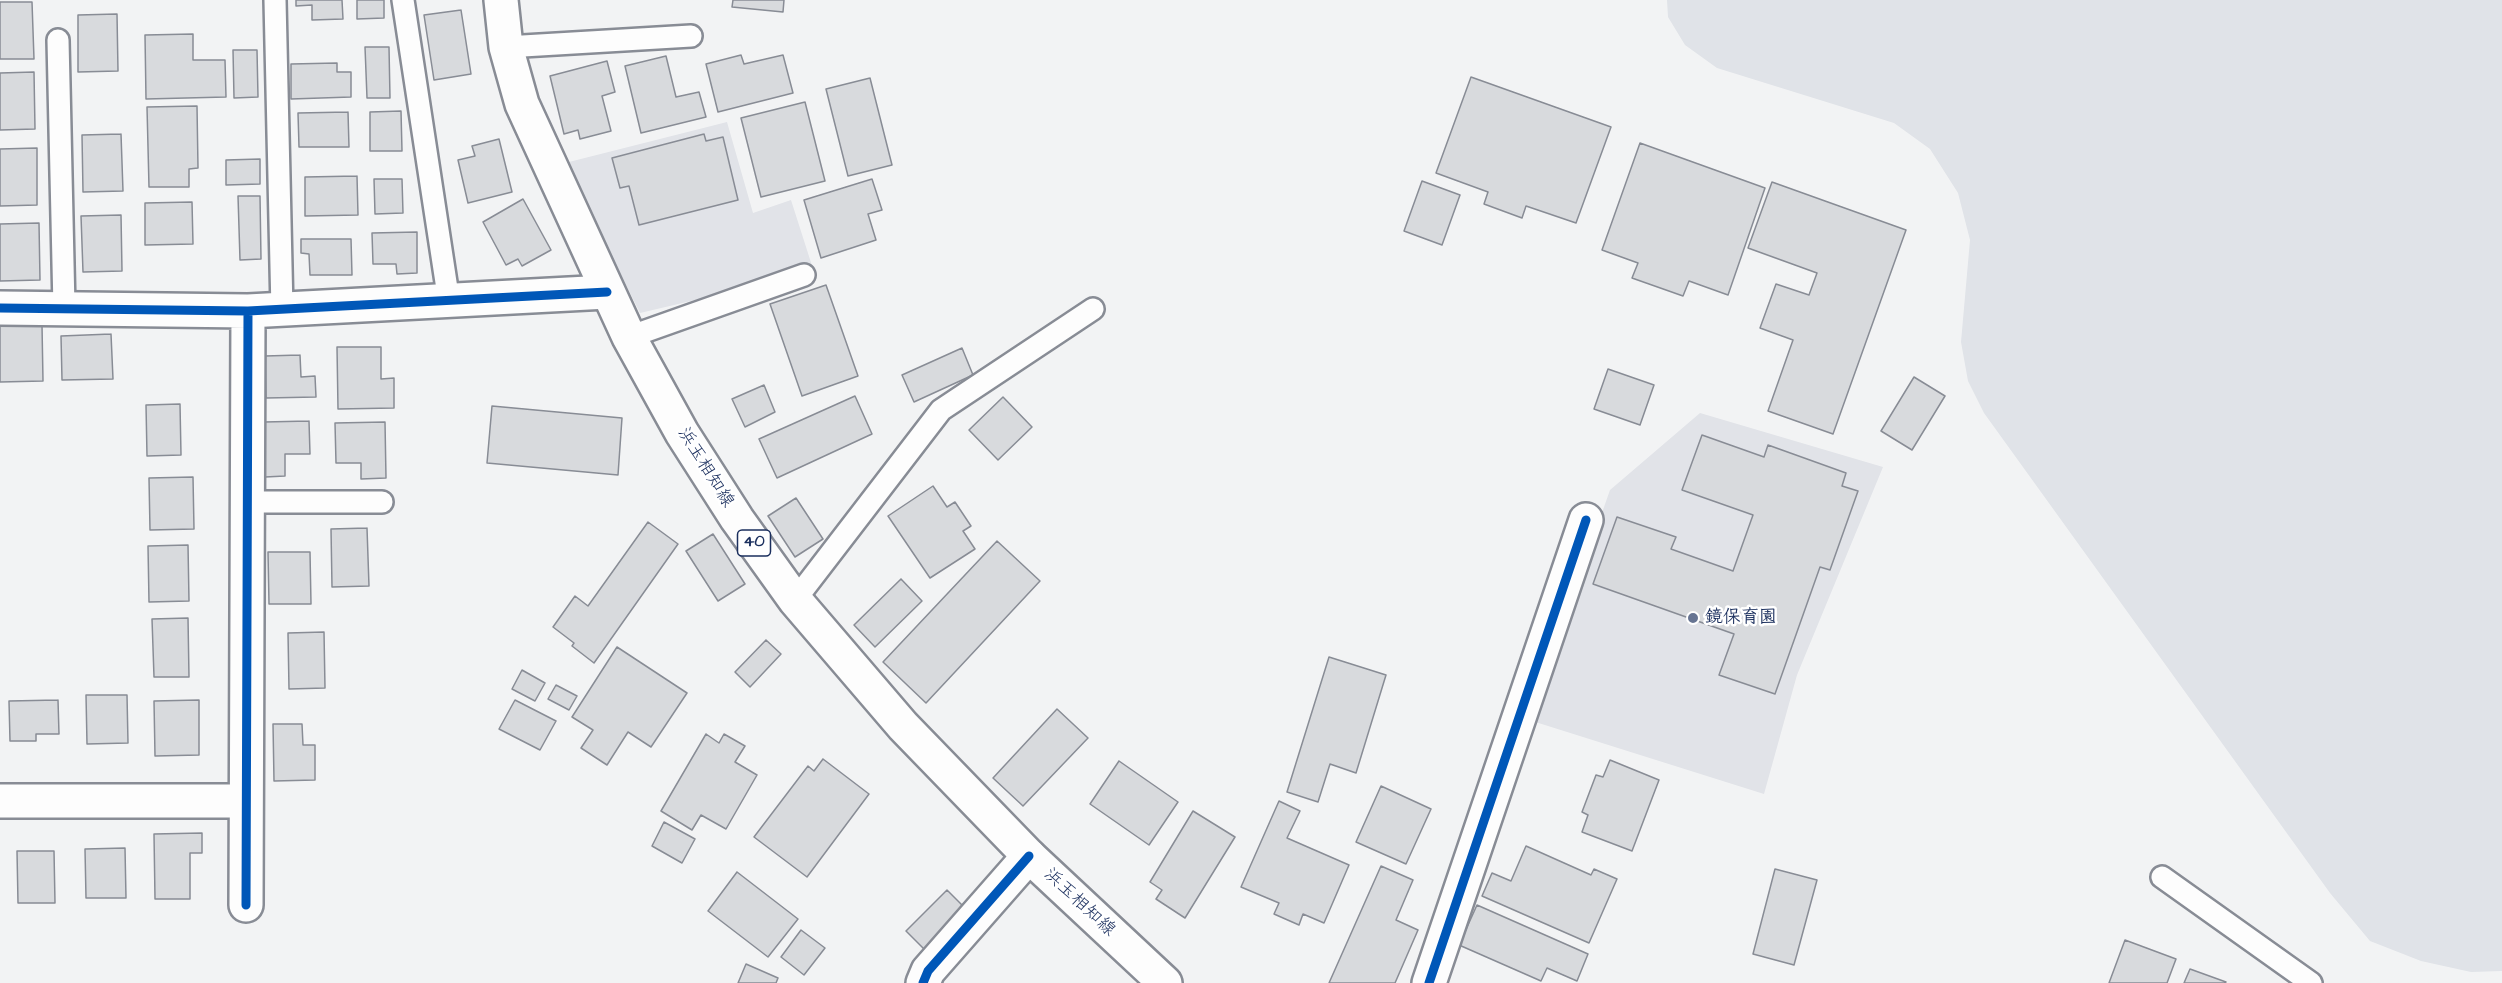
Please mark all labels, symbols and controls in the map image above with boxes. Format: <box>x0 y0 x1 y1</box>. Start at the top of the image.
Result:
street label: 浜玉相知線 <box>672 424 738 512</box>
road number: 40 <box>738 530 771 556</box>
place label: 鏡保育園 <box>1705 607 1777 629</box>
marker: 鏡保育園 <box>1686 611 1700 625</box>
street label: 浜玉相知線 <box>1039 864 1119 942</box>

